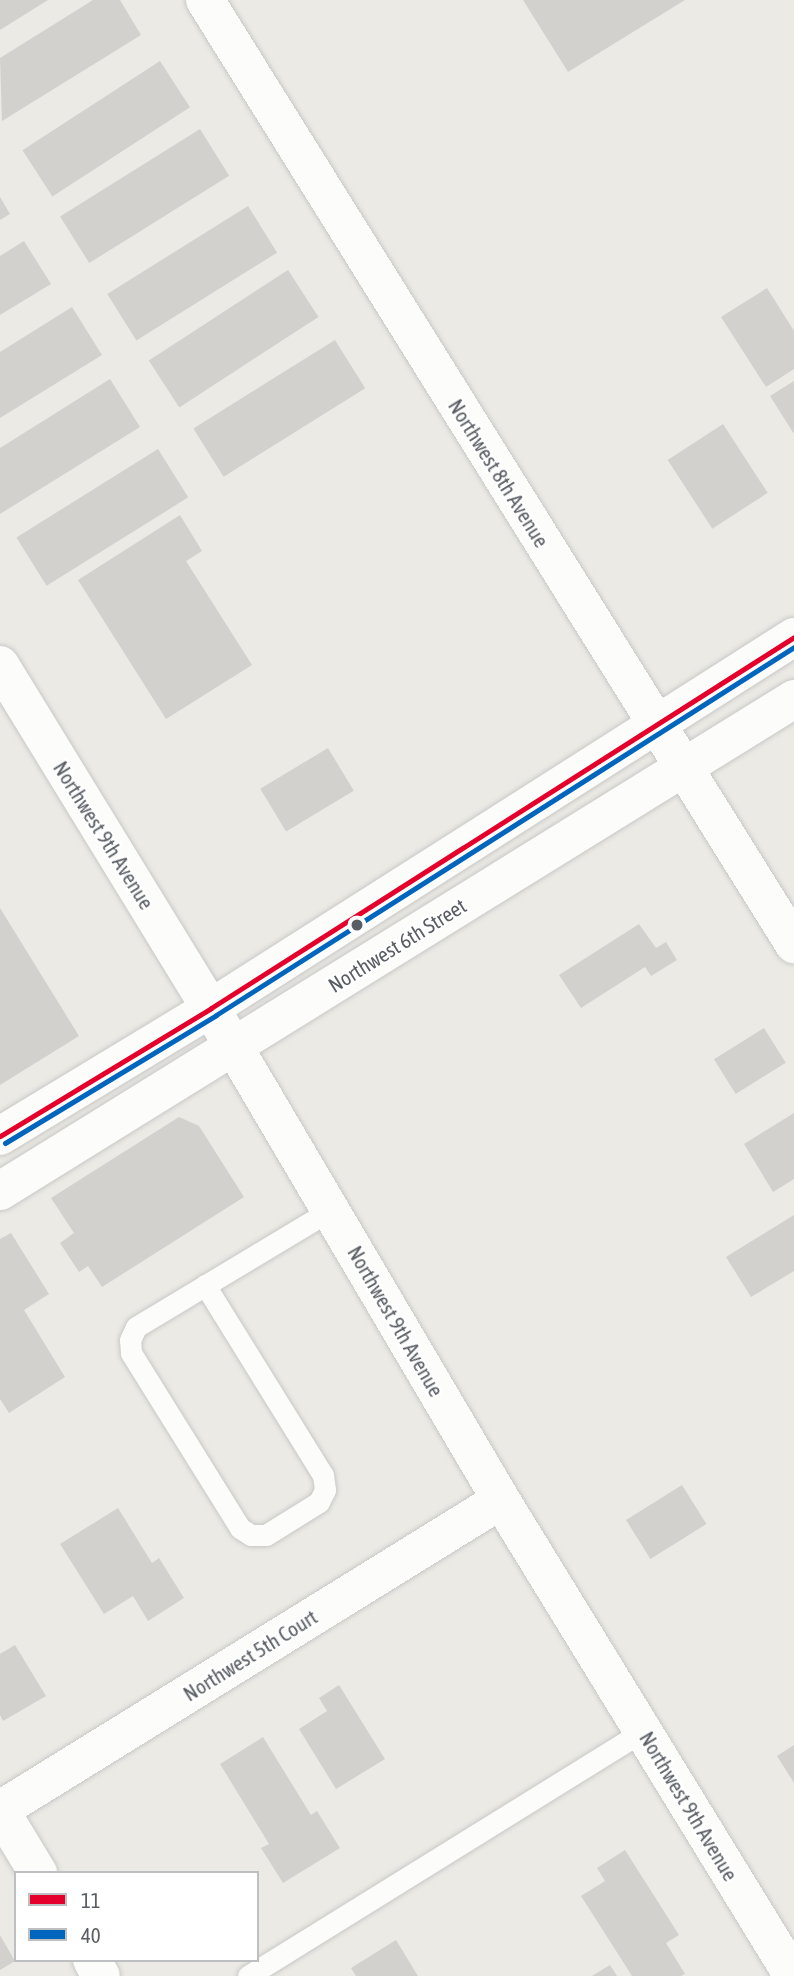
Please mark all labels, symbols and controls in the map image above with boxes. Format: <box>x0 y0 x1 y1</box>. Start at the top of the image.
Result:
street label: Northwest 8th Avenue <box>443 394 555 552</box>
street label: Northwest 9th Avenue <box>48 756 160 914</box>
street label: Northwest 6th Street <box>323 893 471 997</box>
unlabelled marker <box>350 918 364 932</box>
street label: Northwest 9th Avenue <box>343 1241 449 1401</box>
street label: Northwest 5th Court <box>178 1604 322 1706</box>
street label: Northwest 9th Avenue <box>634 1727 744 1885</box>
legend <box>14 1871 259 1962</box>
text: 11 <box>81 1888 101 1912</box>
text: 40 <box>81 1923 101 1947</box>

